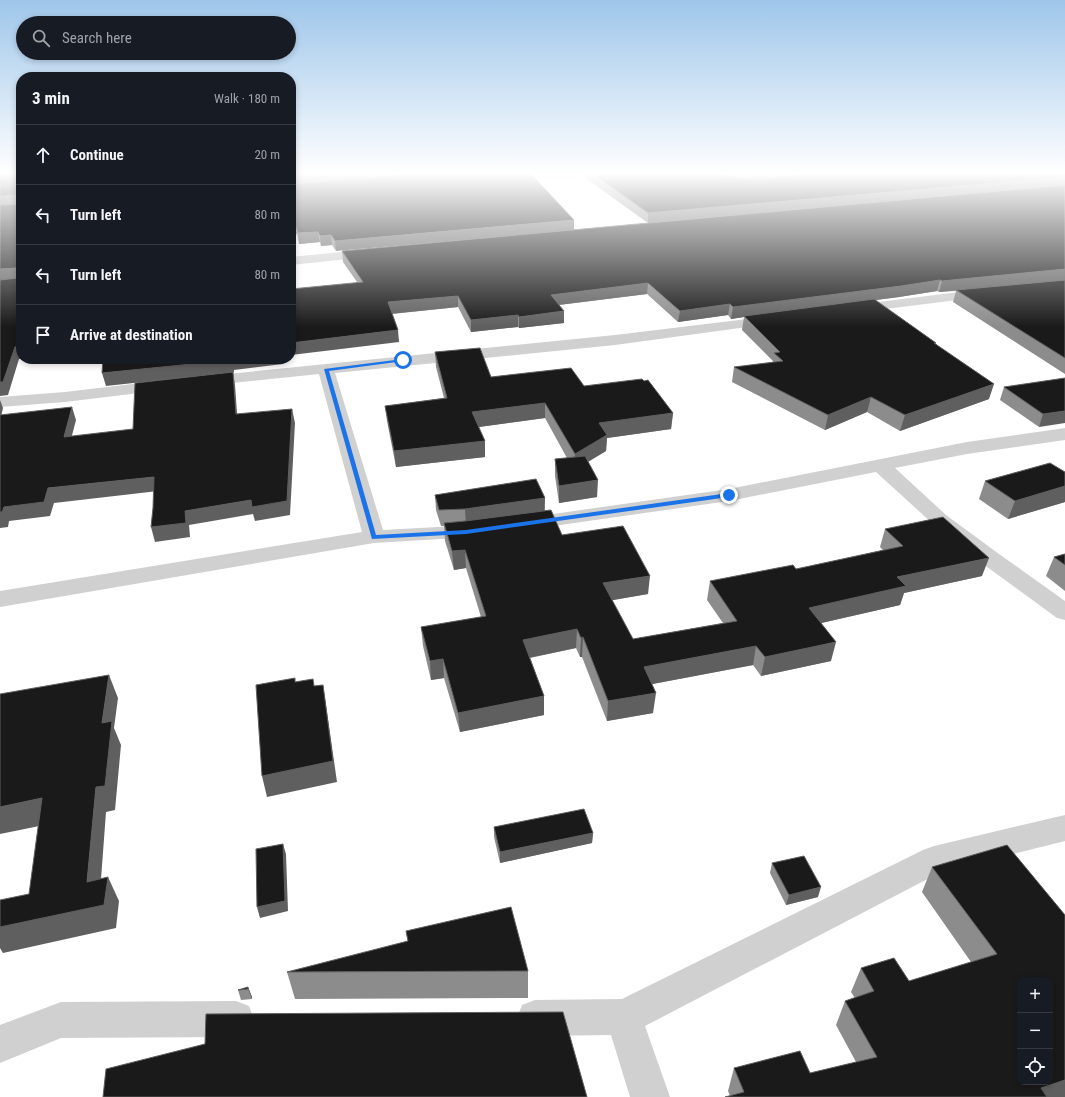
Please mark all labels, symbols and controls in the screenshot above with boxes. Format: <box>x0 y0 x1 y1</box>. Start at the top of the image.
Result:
search box <box>16 16 296 60</box>
icon: search <box>30 27 52 49</box>
text: Search here <box>62 29 132 47</box>
text: 3 min <box>32 88 70 108</box>
text: Walk · 180 m <box>214 91 280 106</box>
icon: ahead <box>32 144 54 166</box>
text: Continue <box>70 146 124 164</box>
text: 20 m <box>254 147 280 162</box>
icon: left <box>32 204 54 226</box>
text: Turn left <box>70 206 121 224</box>
text: 80 m <box>254 207 280 222</box>
icon: left <box>32 264 54 286</box>
text: Turn left <box>70 266 121 284</box>
text: 80 m <box>254 267 280 282</box>
icon: arrive <box>32 324 54 346</box>
text: Arrive at destination <box>70 326 193 344</box>
route start <box>394 351 412 369</box>
route end <box>720 486 738 504</box>
map controls <box>1017 977 1053 1085</box>
button: + <box>1017 977 1053 1013</box>
button: − <box>1017 1013 1053 1049</box>
button: locate <box>1017 1049 1053 1085</box>

